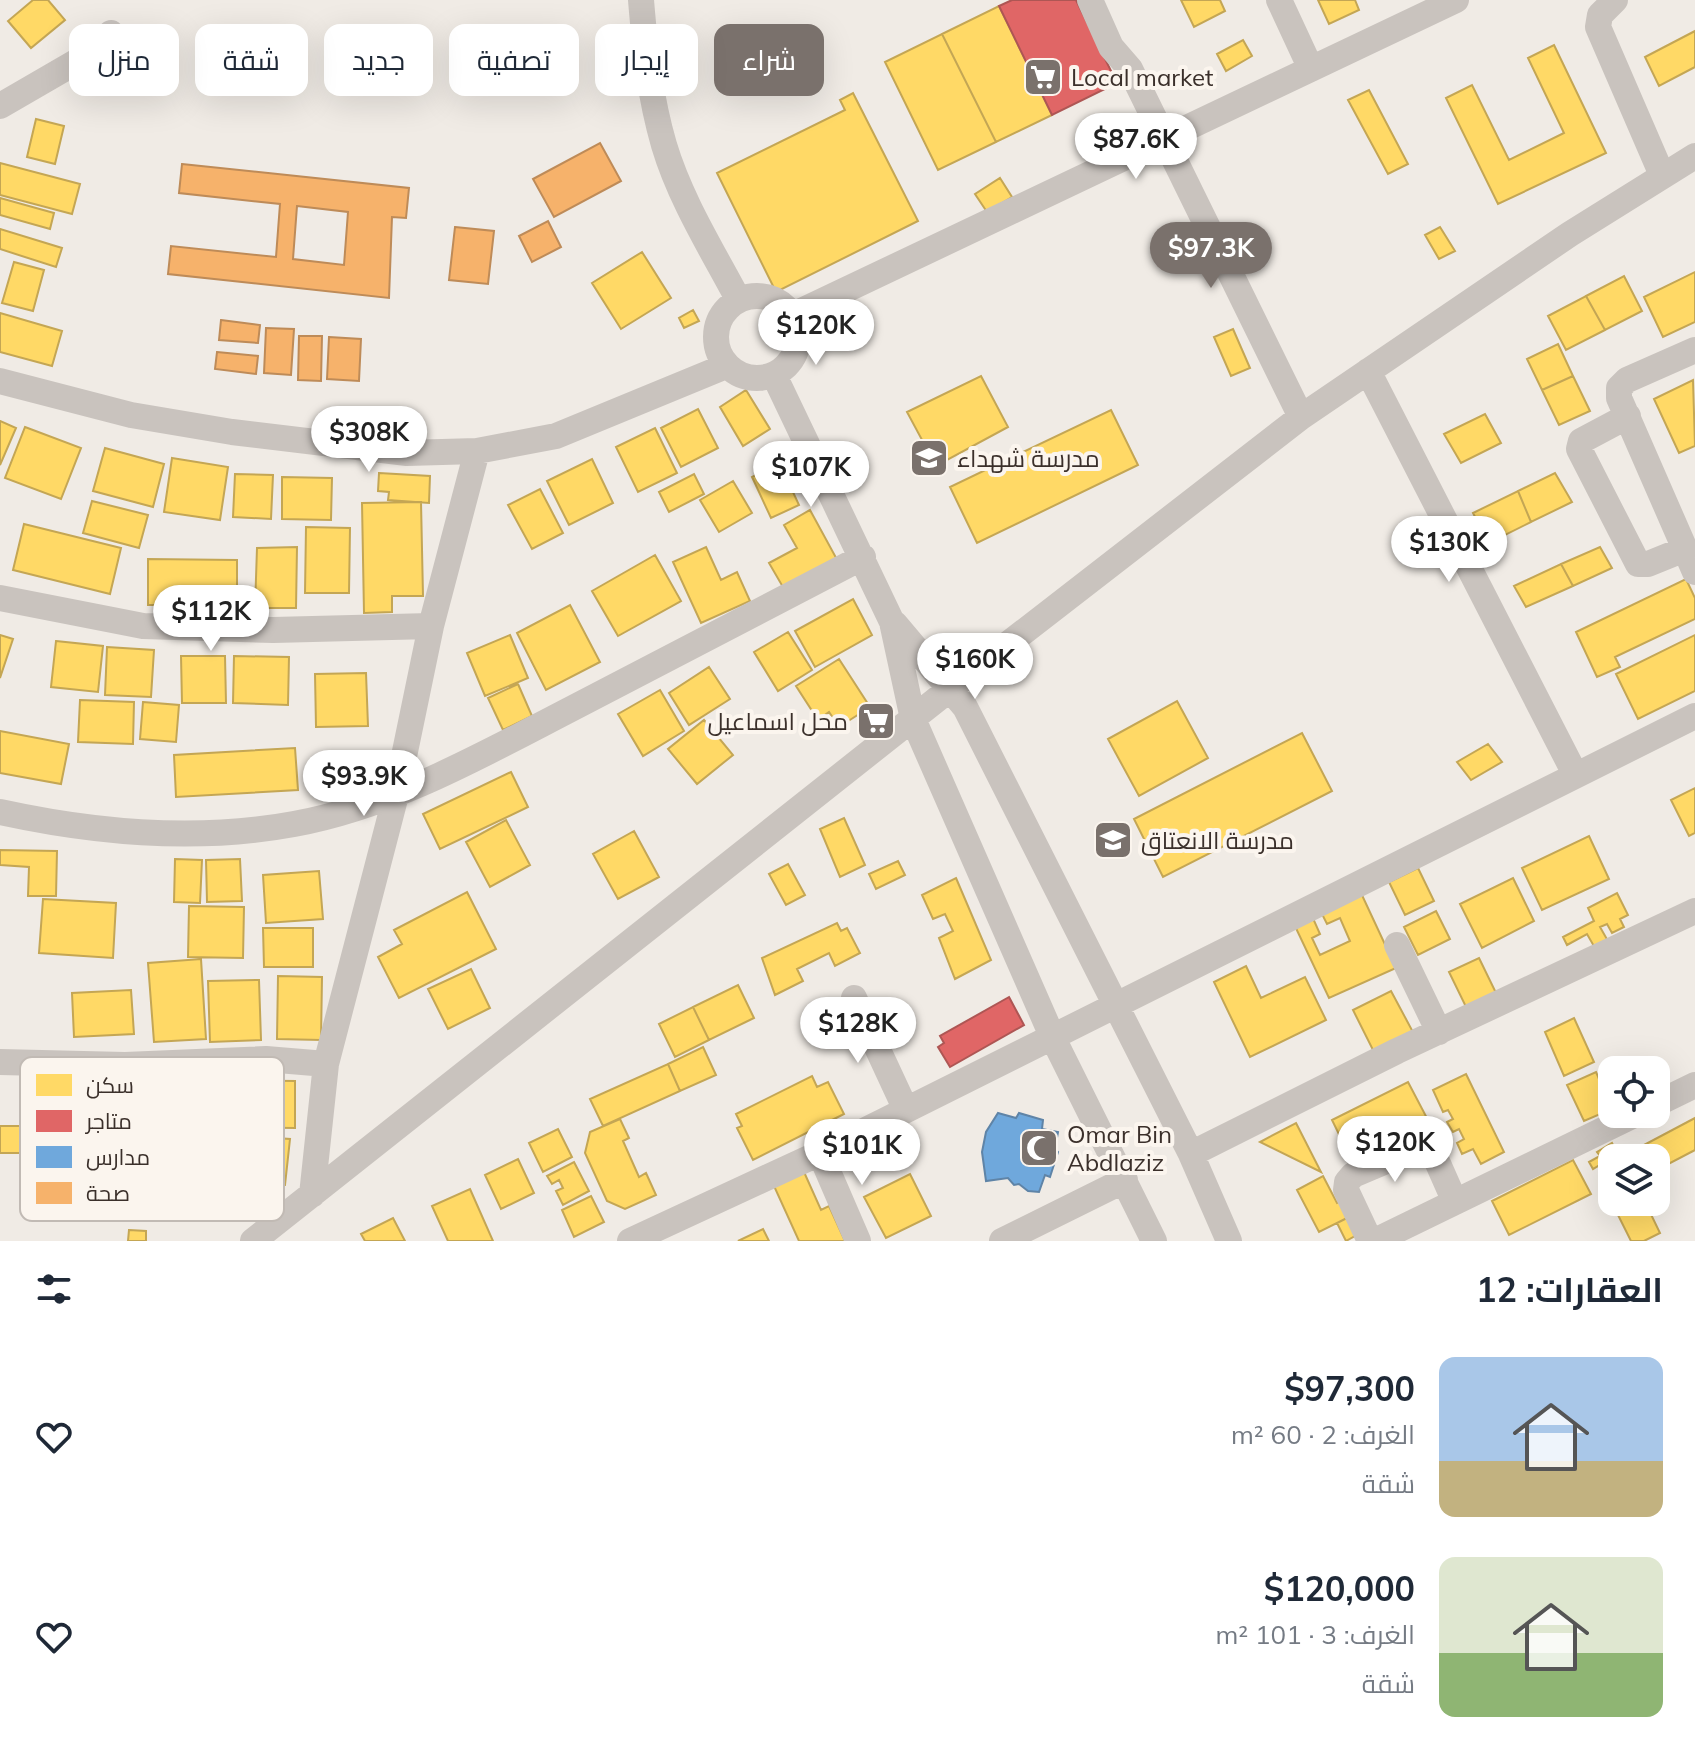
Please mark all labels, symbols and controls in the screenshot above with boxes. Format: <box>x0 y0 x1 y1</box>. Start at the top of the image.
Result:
chip: منزل <box>69 24 179 96</box>
chip: شقة <box>195 24 308 96</box>
chip: جديد <box>324 24 433 96</box>
chip: تصفية <box>449 24 579 96</box>
chip: إيجار <box>595 24 698 96</box>
chip: شراء <box>714 24 824 96</box>
supermarket icon: Local market <box>1022 56 1064 98</box>
place label: Local market <box>1071 62 1214 92</box>
pin: $87.6K <box>1071 113 1201 181</box>
text: $87.6K <box>1093 122 1179 155</box>
pin: $97.3K <box>1146 222 1276 290</box>
text: $97.3K <box>1168 231 1254 264</box>
pin: $120K <box>760 299 872 367</box>
text: $120K <box>776 308 856 341</box>
pin: $308K <box>313 406 425 474</box>
text: $308K <box>329 415 409 448</box>
school or university icon: مدرسة شهداء <box>908 437 950 479</box>
pin: $107K <box>755 441 867 509</box>
place label: مدرسة شهداء <box>957 443 1100 473</box>
text: $107K <box>771 450 851 483</box>
pin: $130K <box>1393 516 1505 584</box>
text: $130K <box>1409 525 1489 558</box>
pin: $112K <box>155 585 267 653</box>
text: $112K <box>171 594 251 627</box>
pin: $160K <box>919 633 1031 701</box>
text: $160K <box>935 642 1015 675</box>
supermarket icon: محل اسماعيل <box>855 700 897 742</box>
place label: محل اسماعيل <box>707 706 848 736</box>
pin: $93.9K <box>299 750 429 818</box>
text: $93.9K <box>321 759 407 792</box>
school or university icon: مدرسة الانعتاق <box>1092 819 1134 861</box>
place label: مدرسة الانعتاق <box>1141 825 1294 856</box>
pin: $128K <box>802 997 914 1065</box>
text: $128K <box>818 1006 898 1039</box>
map controls <box>1598 1056 1670 1216</box>
button: locate <box>1598 1056 1670 1128</box>
legend <box>20 1057 284 1221</box>
text: سكن <box>86 1071 134 1099</box>
text: متاجر <box>84 1107 132 1135</box>
pin: $120K <box>1339 1116 1451 1184</box>
pin: $101K <box>806 1119 918 1187</box>
place label: Omar Bin Abdlaziz <box>1067 1119 1172 1177</box>
text: $120K <box>1355 1125 1435 1158</box>
mosque icon: Omar Bin Abdlaziz <box>1018 1127 1060 1169</box>
text: $101K <box>822 1128 902 1161</box>
text: مدارس <box>86 1143 150 1171</box>
button: layers <box>1598 1144 1670 1216</box>
text: صحة <box>86 1179 130 1207</box>
icon: filters <box>32 1267 76 1311</box>
text: العقارات: 12 <box>1476 1268 1663 1311</box>
text: $97,300 <box>1284 1367 1415 1410</box>
icon: home <box>1503 1389 1599 1485</box>
icon: heart <box>32 1415 76 1459</box>
text: الغرف: 2 · 60 m² <box>1231 1418 1415 1451</box>
text: شقة <box>1362 1467 1415 1500</box>
text: $120,000 <box>1264 1567 1415 1610</box>
icon: home <box>1503 1589 1599 1685</box>
icon: heart <box>32 1615 76 1659</box>
text: الغرف: 3 · 101 m² <box>1215 1618 1415 1651</box>
text: شقة <box>1362 1667 1415 1700</box>

